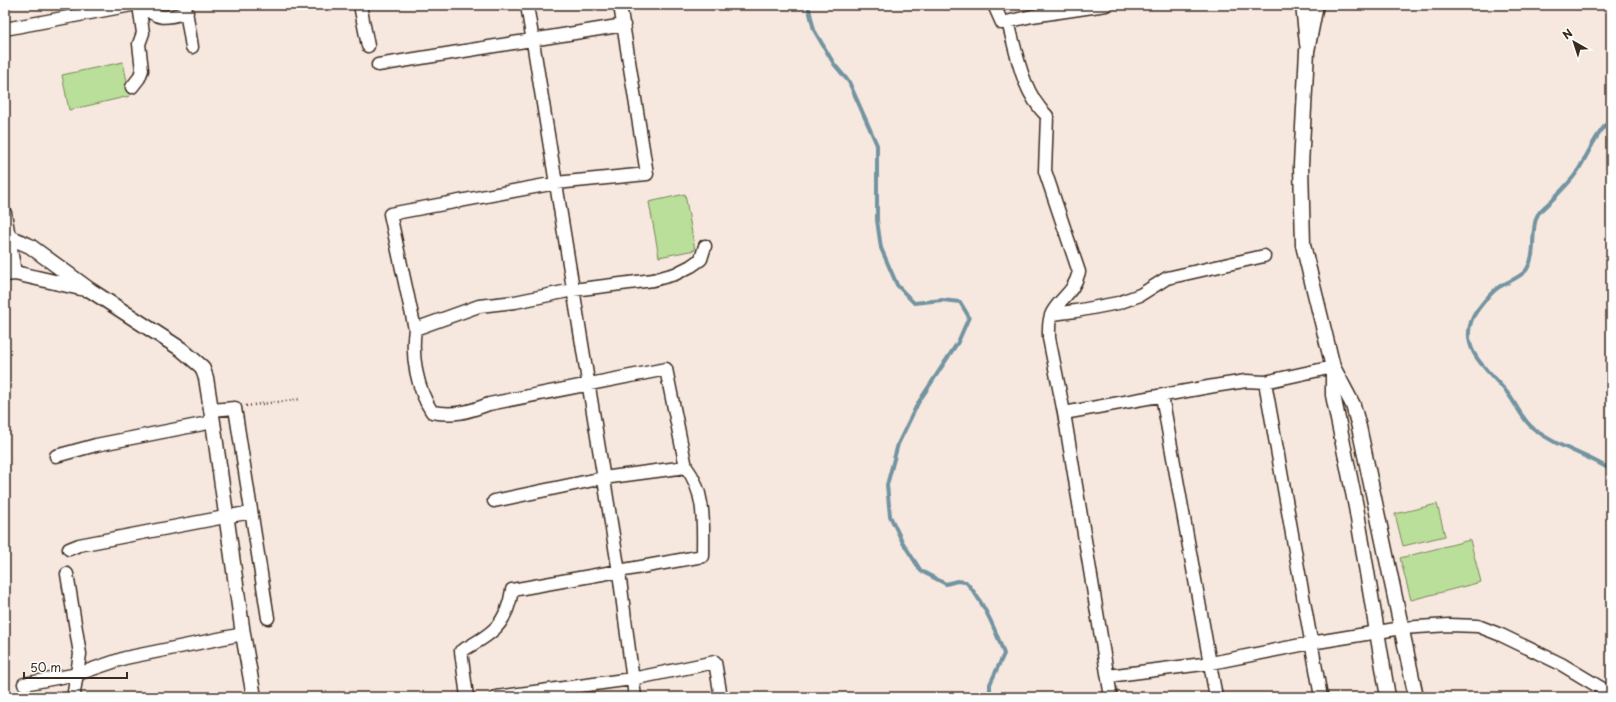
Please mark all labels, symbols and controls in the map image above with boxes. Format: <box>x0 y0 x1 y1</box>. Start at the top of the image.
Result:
north arrow <box>1554 22 1594 62</box>
text: N <box>1559 24 1576 43</box>
scale bar <box>24 654 127 680</box>
text: 50 m <box>30 658 61 676</box>

